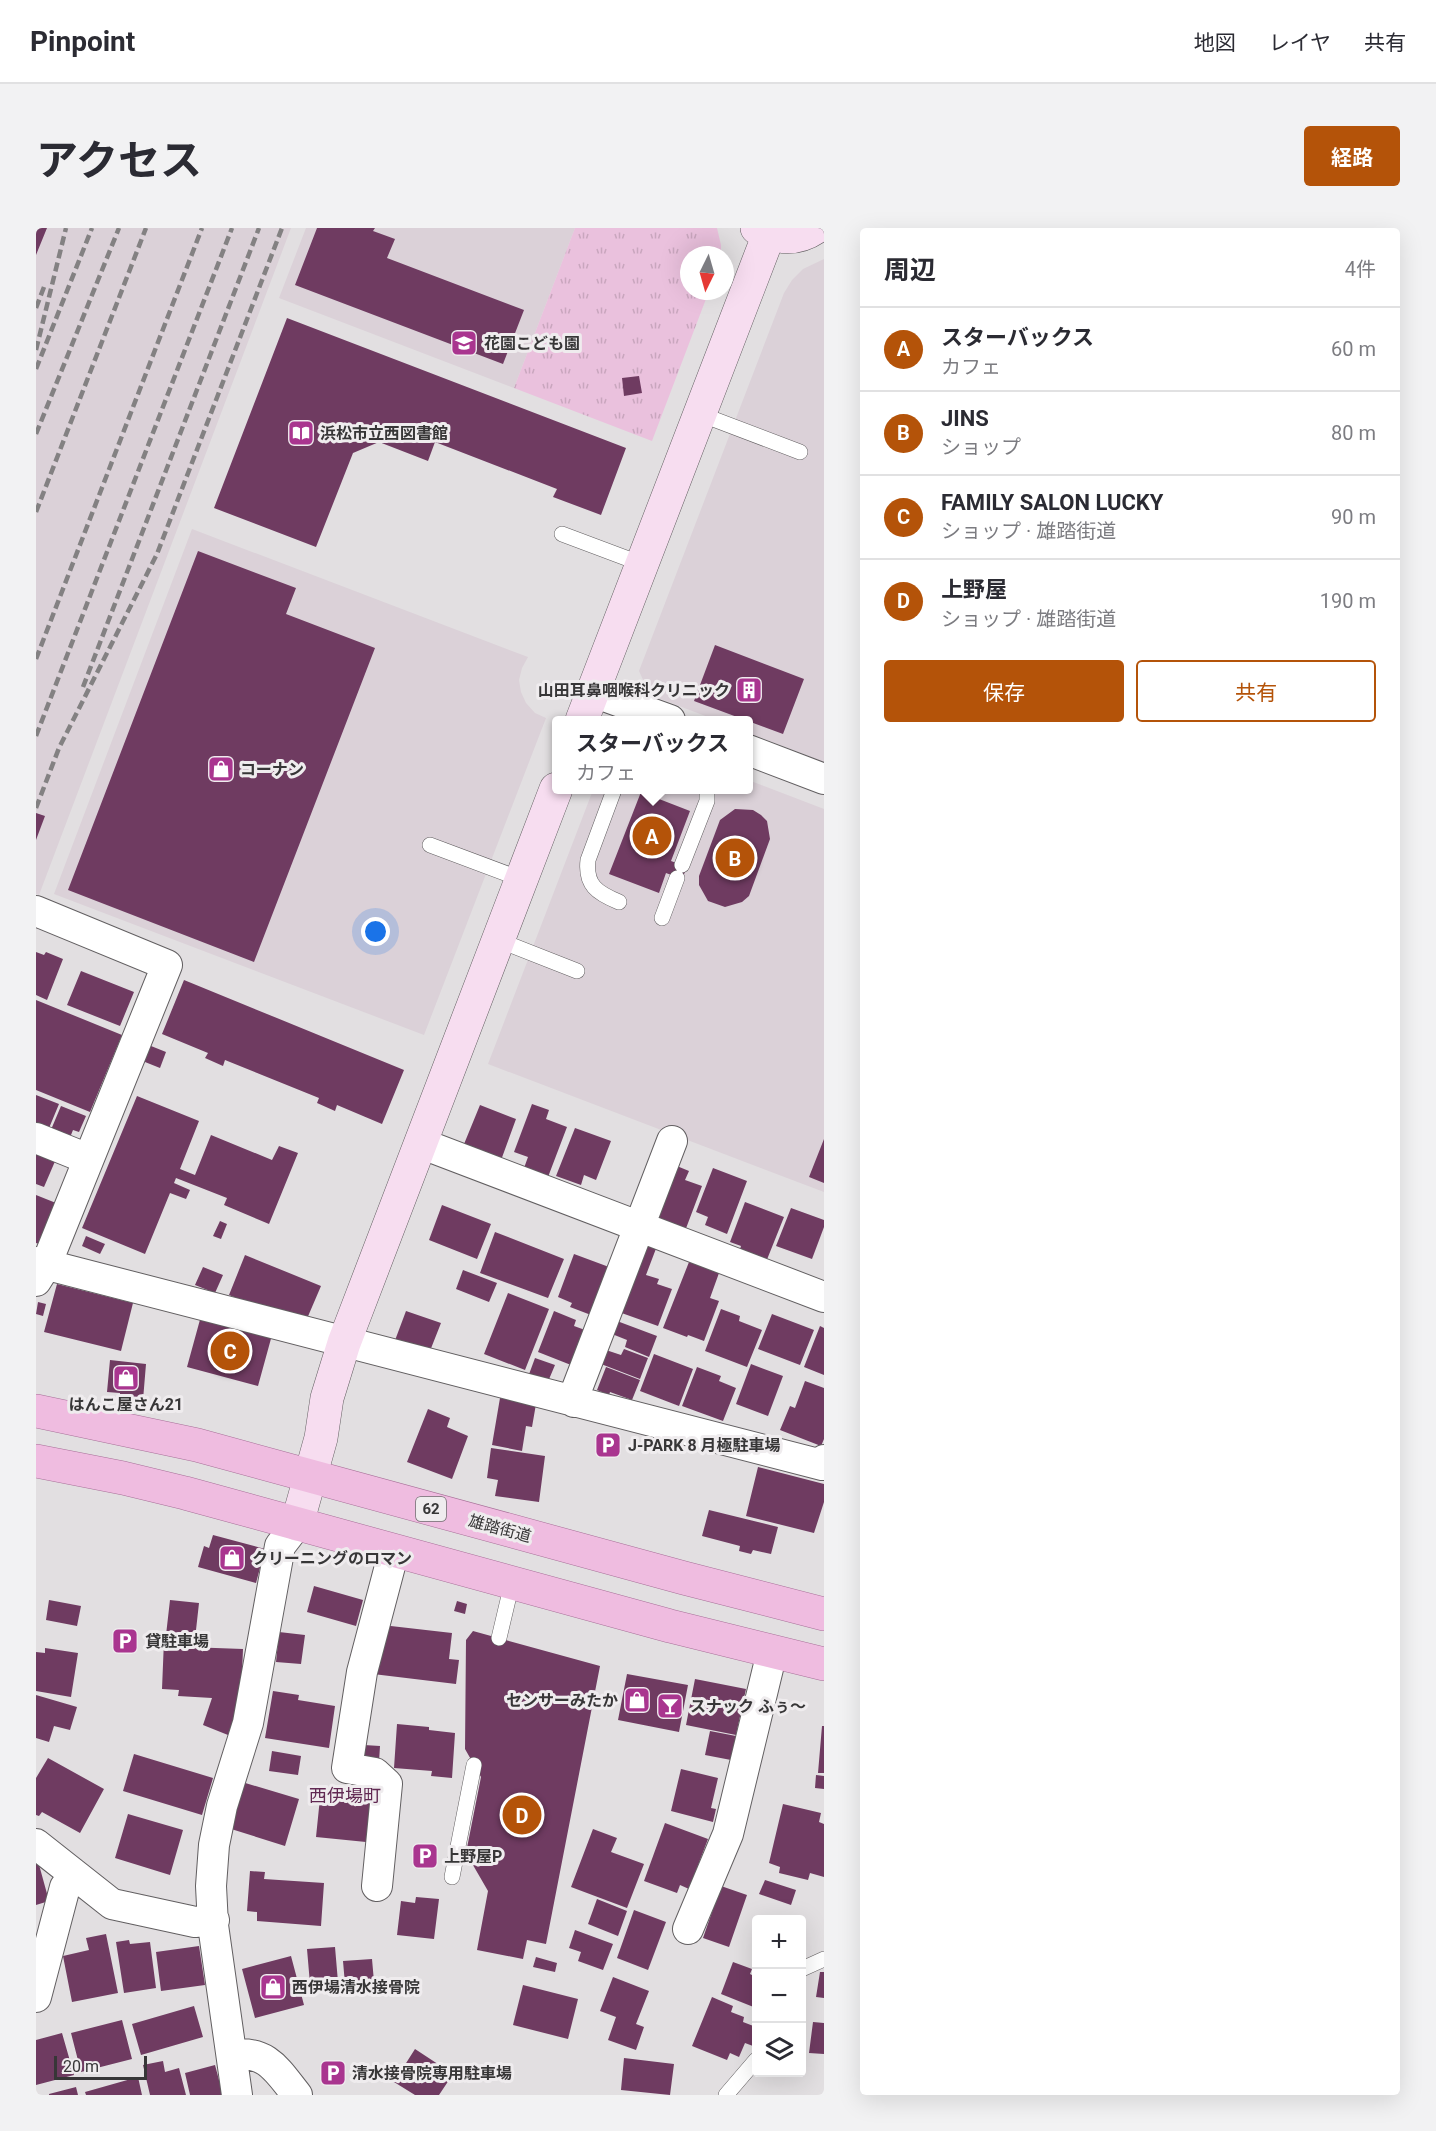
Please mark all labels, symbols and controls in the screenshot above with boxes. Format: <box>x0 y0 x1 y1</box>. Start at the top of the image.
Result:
text: Pinpoint <box>30 25 135 58</box>
text: 地図 <box>1194 31 1236 55</box>
text: レイヤ <box>1269 31 1331 55</box>
text: 共有 <box>1364 31 1406 55</box>
button: 経路 <box>1304 126 1400 186</box>
text: アクセス <box>36 136 202 185</box>
north arrow <box>680 246 734 300</box>
text: 周辺 <box>884 255 936 285</box>
text: 4件 <box>1345 257 1376 281</box>
text: スターバックス <box>941 325 1094 350</box>
school or university icon: 花園こども園 <box>449 328 479 358</box>
place label: 花園こども園 <box>484 334 580 353</box>
text: A <box>897 337 910 361</box>
text: 60 m <box>1331 337 1376 361</box>
text: カフェ <box>941 355 1001 379</box>
text: JINS <box>941 406 989 431</box>
library icon: 浜松市立西図書館 <box>286 418 316 448</box>
text: B <box>897 421 910 445</box>
text: 80 m <box>1331 421 1376 445</box>
place label: 浜松市立西図書館 <box>320 424 448 443</box>
text: ショップ <box>941 435 1021 459</box>
text: FAMILY SALON LUCKY <box>941 490 1163 515</box>
text: C <box>897 505 910 529</box>
text: 90 m <box>1331 505 1376 529</box>
text: ショップ · 雄踏街道 <box>941 519 1116 543</box>
text: 上野屋 <box>941 577 1007 602</box>
text: D <box>897 589 910 613</box>
text: 190 m <box>1320 589 1376 613</box>
text: ショップ · 雄踏街道 <box>941 607 1116 631</box>
button: 保存 <box>884 660 1124 722</box>
button: 共有 <box>1136 660 1376 722</box>
building icon: 山田耳鼻咽喉科クリニック <box>734 675 764 705</box>
place label: 山田耳鼻咽喉科クリニック <box>538 681 730 700</box>
popup <box>552 716 753 794</box>
text: スターバックス <box>576 731 729 756</box>
shop icon: コーナン <box>206 754 236 784</box>
place label: コーナン <box>240 760 304 779</box>
text: カフェ <box>576 761 636 785</box>
pin: A <box>632 814 672 858</box>
pin: B <box>716 836 754 880</box>
your location <box>361 917 390 946</box>
pin: C <box>210 1328 250 1374</box>
shop icon: はんこ屋さん21 <box>111 1363 141 1393</box>
place label: はんこ屋さん21 <box>69 1395 183 1414</box>
parking icon: J-PARK 8 月極駐車場 <box>593 1430 623 1460</box>
place label: J-PARK 8 月極駐車場 <box>628 1436 781 1455</box>
road number: 62 <box>416 1497 446 1521</box>
street label: 雄踏街道 <box>466 1511 533 1546</box>
shop icon: クリーニングのロマン <box>217 1543 247 1573</box>
place label: クリーニングのロマン <box>252 1549 412 1568</box>
parking icon: 貸駐車場 <box>110 1626 140 1656</box>
place label: 貸駐車場 <box>145 1632 209 1651</box>
shop icon: センサーみたか <box>622 1685 652 1715</box>
place label: センサーみたか <box>506 1691 618 1710</box>
bar icon: スナック ふぅ～ <box>655 1691 685 1721</box>
place label: スナック ふぅ～ <box>690 1697 806 1716</box>
district label: 西伊場町 <box>309 1785 381 1806</box>
pin: D <box>502 1792 542 1838</box>
parking icon: 上野屋P <box>410 1841 440 1871</box>
place label: 上野屋P <box>444 1847 502 1866</box>
map controls <box>752 1915 806 2077</box>
button: + <box>752 1915 806 1969</box>
button: − <box>752 1969 806 2023</box>
shop icon: 西伊場清水接骨院 <box>258 1972 288 2002</box>
place label: 西伊場清水接骨院 <box>292 1978 420 1997</box>
button: layers <box>752 2023 806 2077</box>
scale bar <box>54 2053 147 2080</box>
text: 20 m <box>63 2057 99 2076</box>
parking icon: 清水接骨院専用駐車場 <box>318 2058 348 2088</box>
place label: 清水接骨院専用駐車場 <box>352 2064 512 2083</box>

